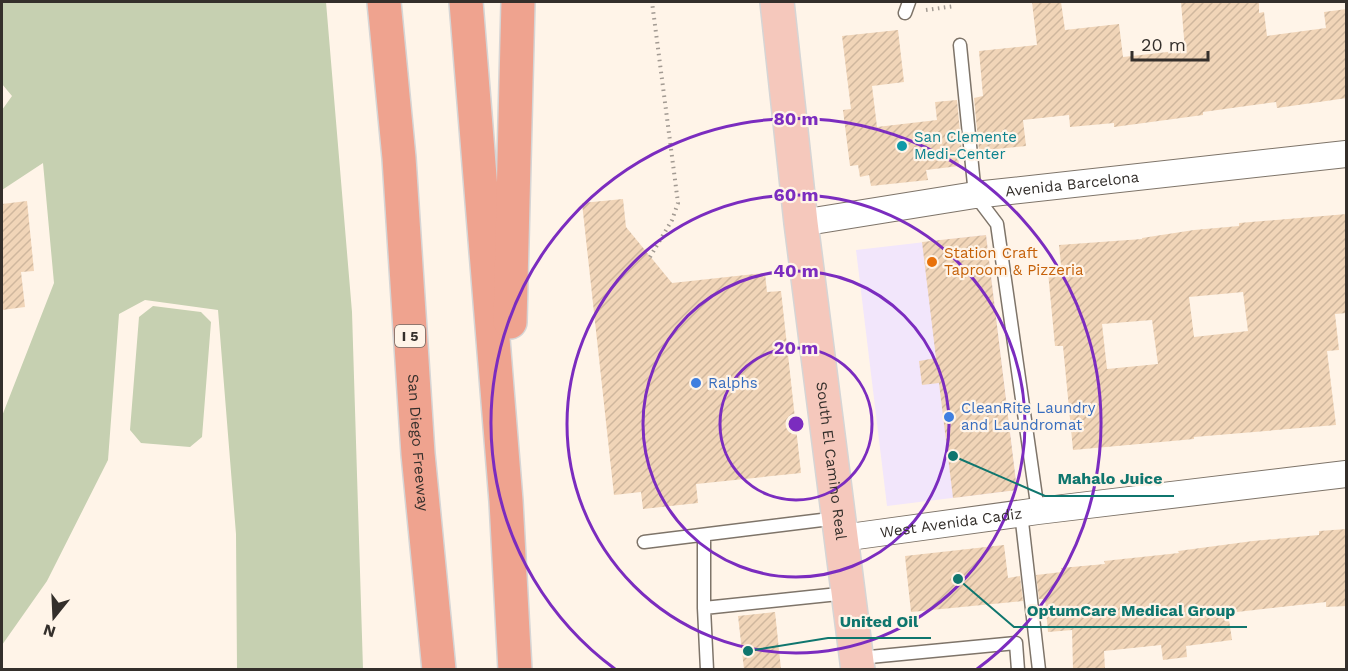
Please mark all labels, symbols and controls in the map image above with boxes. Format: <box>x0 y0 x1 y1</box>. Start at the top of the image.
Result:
scale bar <box>1132 24 1208 62</box>
text: 20 m <box>1141 34 1186 55</box>
text: 80 m <box>774 108 818 129</box>
place label: San Clemente Medi-Center <box>914 128 1017 163</box>
marker: San Clemente Medi-Center <box>895 139 909 153</box>
street label: Avenida Barcelona <box>1004 168 1141 201</box>
text: 60 m <box>774 184 818 205</box>
place label: Station Craft Taproom & Pizzeria <box>944 244 1084 279</box>
marker: Station Craft Taproom & Pizzeria <box>925 255 939 269</box>
text: 40 m <box>773 260 819 281</box>
road number: I 5 <box>395 325 425 347</box>
text: 20 m <box>774 337 818 358</box>
street label: San Diego Freeway <box>404 373 433 512</box>
place label: Ralphs <box>708 374 758 392</box>
marker: Ralphs <box>689 376 703 390</box>
street label: South El Camino Real <box>812 381 850 541</box>
place label: CleanRite Laundry and Laundromat <box>961 399 1096 434</box>
marker: CleanRite Laundry and Laundromat <box>942 410 956 424</box>
centre of rings <box>786 414 806 434</box>
callout: Mahalo Juice <box>1045 462 1174 496</box>
text: Mahalo Juice <box>1058 469 1162 488</box>
street label: West Avenida Cadiz <box>879 504 1023 542</box>
north arrow <box>24 587 84 647</box>
callout: OptumCare Medical Group <box>1014 593 1247 627</box>
text: OptumCare Medical Group <box>1027 601 1235 620</box>
callout: United Oil <box>828 604 931 638</box>
text: United Oil <box>840 612 919 631</box>
text: N <box>41 620 58 642</box>

